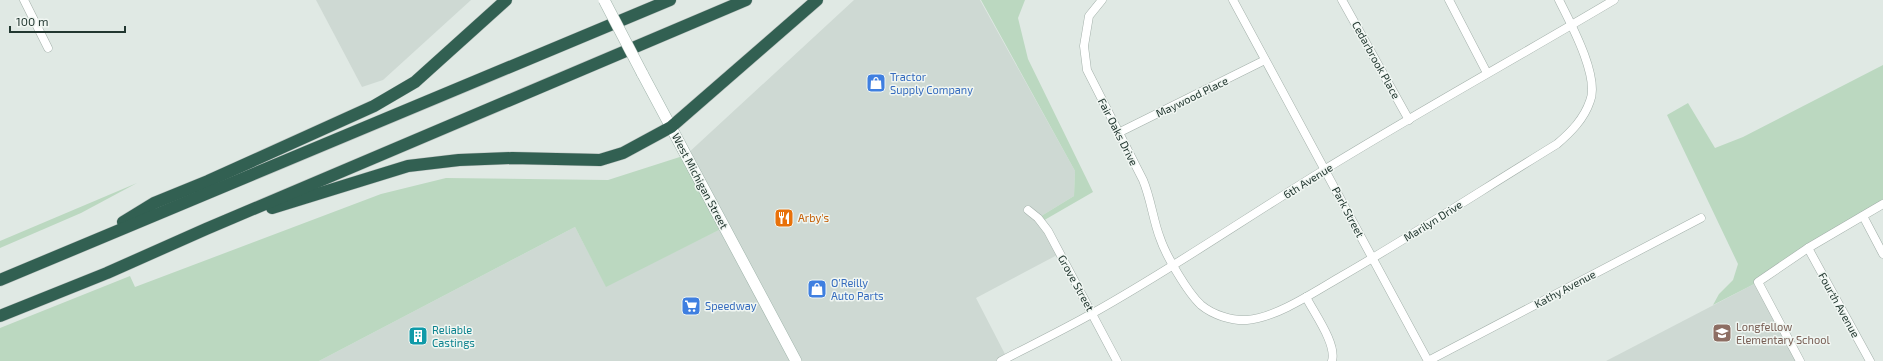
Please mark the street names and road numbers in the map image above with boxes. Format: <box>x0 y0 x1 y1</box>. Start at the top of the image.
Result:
street label: Cedarbrook Place <box>1350 19 1403 101</box>
street label: Maywood Place <box>1154 73 1230 120</box>
street label: Fair Oaks Drive <box>1096 96 1141 168</box>
street label: West Michigan Street <box>670 131 731 231</box>
street label: 6th Avenue <box>1281 160 1335 201</box>
street label: Park Street <box>1330 184 1367 239</box>
street label: Marilyn Drive <box>1401 197 1465 244</box>
street label: Grove Street <box>1056 252 1097 313</box>
street label: Kathy Avenue <box>1532 267 1598 310</box>
street label: Fourth Avenue <box>1816 270 1863 340</box>

